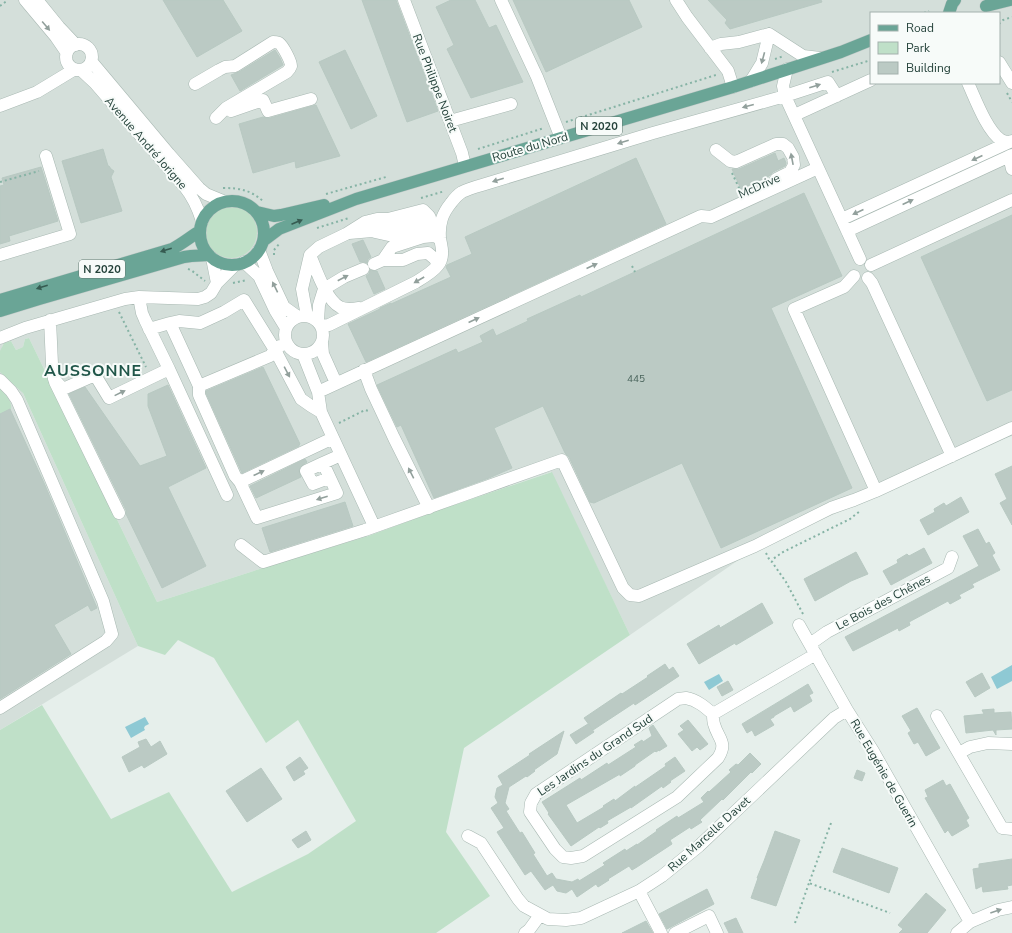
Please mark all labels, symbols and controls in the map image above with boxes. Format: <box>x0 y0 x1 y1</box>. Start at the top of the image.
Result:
legend <box>870 12 1000 84</box>
text: Road <box>906 20 934 36</box>
one-way arrow <box>42 21 51 31</box>
street label: Rue Philippe Noiret <box>409 31 461 135</box>
text: Park <box>906 40 931 56</box>
one-way arrow <box>760 53 766 65</box>
text: Building <box>906 60 951 76</box>
one-way arrow <box>809 83 821 89</box>
street label: Avenue André Jorigne <box>101 93 191 193</box>
one-way arrow <box>741 104 754 110</box>
road number: N 2020 <box>576 117 622 135</box>
street label: Route du Nord <box>490 128 570 166</box>
one-way arrow <box>616 139 628 145</box>
one-way arrow <box>789 153 795 165</box>
one-way arrow <box>971 155 982 161</box>
street label: McDrive <box>736 170 782 202</box>
one-way arrow <box>492 177 504 183</box>
one-way arrow <box>902 199 914 205</box>
one-way arrow <box>853 209 864 215</box>
one-way arrow <box>291 219 303 225</box>
one-way arrow <box>160 247 172 253</box>
road number: N 2020 <box>79 260 125 278</box>
one-way arrow <box>586 263 597 269</box>
one-way arrow <box>337 275 349 281</box>
one-way arrow <box>413 276 425 283</box>
one-way arrow <box>271 281 278 292</box>
one-way arrow <box>35 284 47 290</box>
one-way arrow <box>468 317 479 323</box>
district label: AUSSONNE <box>44 360 142 382</box>
one-way arrow <box>283 366 290 378</box>
house number: 445 <box>627 372 645 386</box>
one-way arrow <box>114 390 125 396</box>
one-way arrow <box>408 467 415 479</box>
one-way arrow <box>254 470 265 476</box>
one-way arrow <box>316 495 328 501</box>
street label: Le Bois des Chênes <box>833 570 933 634</box>
street label: Les Jardins du Grand Sud <box>534 710 656 800</box>
street label: Rue Eugénie de Guerin <box>846 716 922 830</box>
street label: Rue Marcelle Davet <box>665 792 754 875</box>
one-way arrow <box>990 908 1002 914</box>

